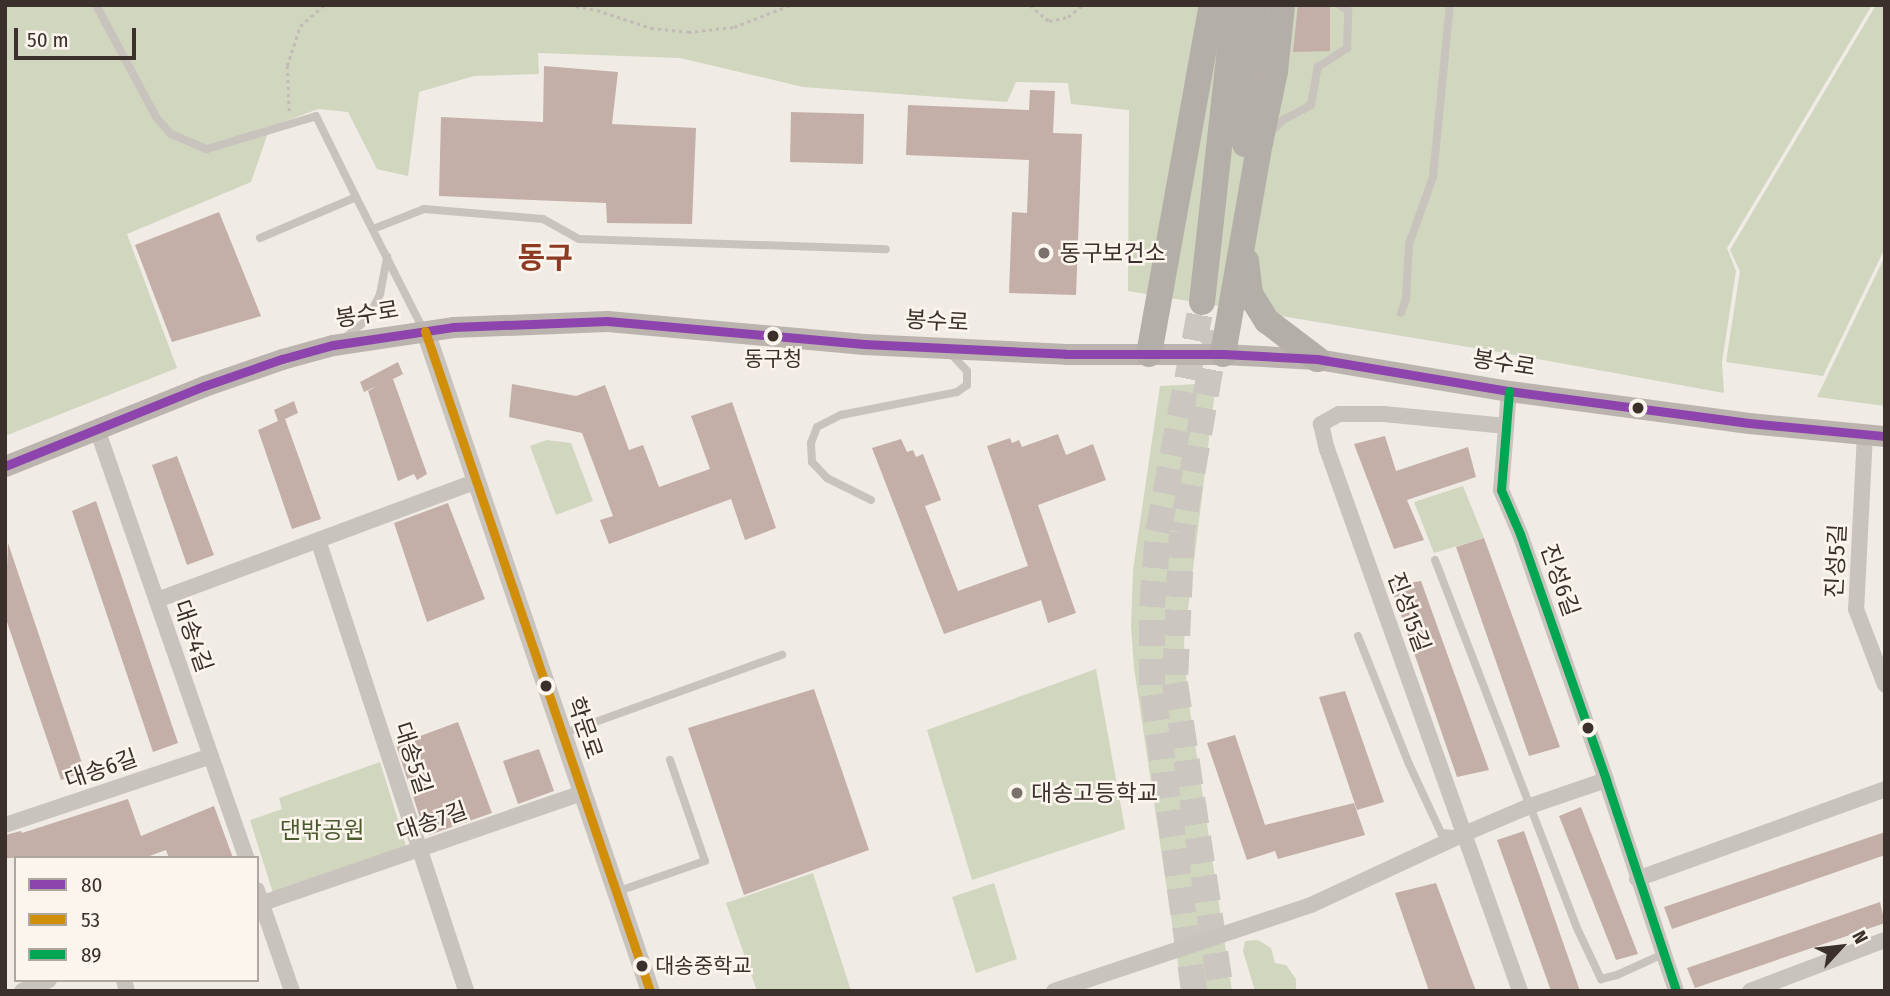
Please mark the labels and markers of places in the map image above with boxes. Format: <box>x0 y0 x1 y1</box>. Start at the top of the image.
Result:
place label: 동구보건소 <box>1060 239 1166 267</box>
marker: 동구보건소 <box>1034 243 1054 263</box>
marker: 동구청 <box>766 329 780 343</box>
place label: 동구청 <box>744 346 802 372</box>
unlabelled marker <box>1631 401 1645 415</box>
unlabelled marker <box>539 679 553 693</box>
unlabelled marker <box>1581 721 1595 735</box>
place label: 대송고등학교 <box>1031 779 1158 807</box>
marker: 대송고등학교 <box>1009 785 1025 801</box>
place label: 대송중학교 <box>655 953 752 979</box>
marker: 대송중학교 <box>635 959 649 973</box>

